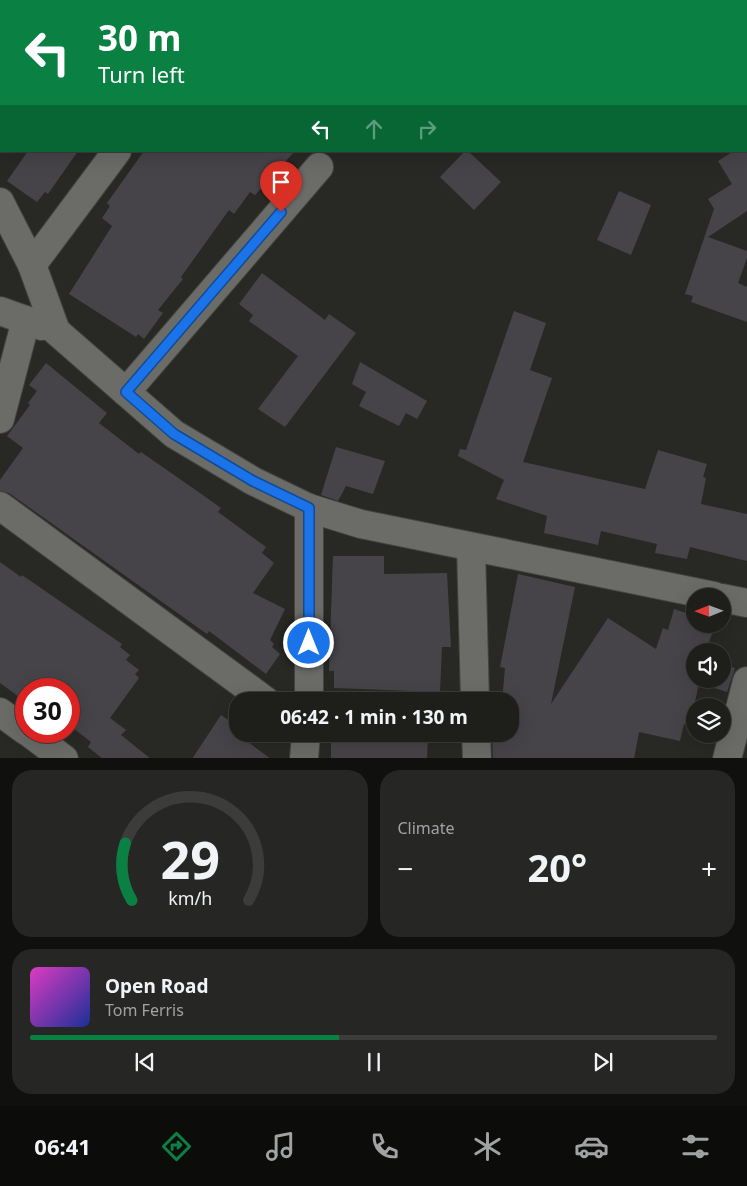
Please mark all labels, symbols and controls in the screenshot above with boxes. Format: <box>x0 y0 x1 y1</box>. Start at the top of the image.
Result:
text: 30 m <box>98 14 181 61</box>
icon: left <box>15 20 80 85</box>
text: Turn left <box>98 59 185 89</box>
icon: left <box>307 115 335 143</box>
icon: ahead <box>360 115 388 143</box>
icon: right <box>413 115 441 143</box>
pin <box>260 161 302 212</box>
icon: arrive <box>267 168 295 196</box>
north arrow <box>686 588 731 632</box>
map controls <box>686 588 731 743</box>
position arrow <box>282 616 334 668</box>
button: sound <box>686 643 731 688</box>
speed limit sign: 30 <box>15 678 80 743</box>
button: layers <box>686 698 731 743</box>
text: 06:42 · 1 min · 130 m <box>280 704 468 730</box>
text: Climate <box>398 817 455 839</box>
text: 29 <box>160 823 220 894</box>
text: 20° <box>527 841 587 893</box>
text: − <box>398 849 414 887</box>
text: + <box>701 849 717 887</box>
text: km/h <box>168 886 212 910</box>
text: Open Road <box>105 973 208 999</box>
text: Tom Ferris <box>105 999 184 1021</box>
icon: previous <box>131 1048 159 1076</box>
icon: pause <box>360 1048 388 1076</box>
icon: next <box>589 1048 617 1076</box>
icon: directions <box>159 1129 194 1164</box>
icon: music <box>263 1129 298 1164</box>
icon: phone <box>367 1129 402 1164</box>
icon: climate <box>470 1129 505 1164</box>
icon: car <box>574 1129 609 1164</box>
icon: filters <box>678 1129 713 1164</box>
text: 06:41 <box>34 1131 91 1161</box>

